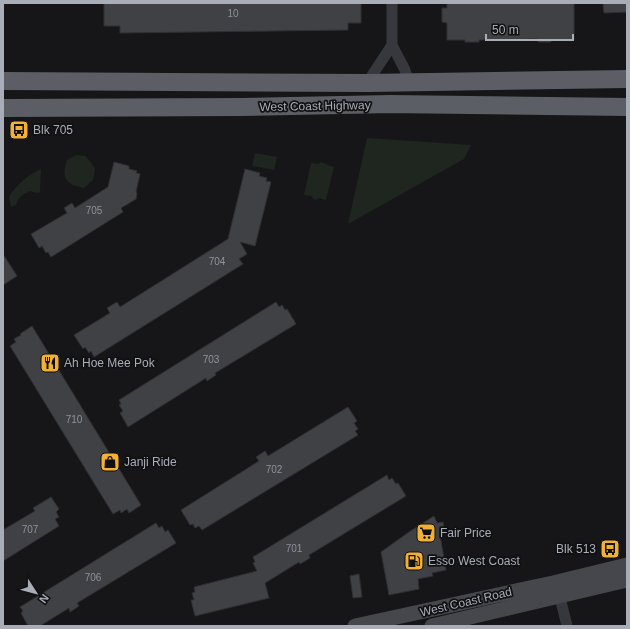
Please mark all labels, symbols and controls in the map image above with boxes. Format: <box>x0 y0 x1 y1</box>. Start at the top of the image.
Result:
house number: 10 <box>227 8 239 19</box>
scale bar <box>486 16 573 42</box>
text: 50 m <box>492 23 519 37</box>
street label: West Coast Highway <box>259 98 371 114</box>
bus stop icon: Blk 705 <box>8 119 30 141</box>
place label: Blk 705 <box>33 123 73 137</box>
house number: 705 <box>86 205 103 216</box>
house number: 704 <box>209 256 226 267</box>
restaurant icon: Ah Hoe Mee Pok <box>39 352 61 374</box>
house number: 703 <box>203 354 220 365</box>
place label: Ah Hoe Mee Pok <box>64 356 156 370</box>
house number: 710 <box>66 414 83 425</box>
shop icon: Janji Ride <box>99 451 121 473</box>
place label: Janji Ride <box>124 455 177 469</box>
house number: 702 <box>266 464 283 475</box>
supermarket icon: Fair Price <box>415 522 437 544</box>
house number: 707 <box>22 524 39 535</box>
place label: Fair Price <box>440 526 492 540</box>
bus stop icon: Blk 513 <box>599 538 621 560</box>
place label: Blk 513 <box>556 542 596 556</box>
house number: 701 <box>286 543 303 554</box>
fuel station icon: Esso West Coast <box>403 550 425 572</box>
place label: Esso West Coast <box>428 554 520 568</box>
house number: 706 <box>85 572 102 583</box>
north arrow <box>16 573 56 613</box>
street label: West Coast Road <box>419 585 513 619</box>
text: N <box>37 592 51 606</box>

